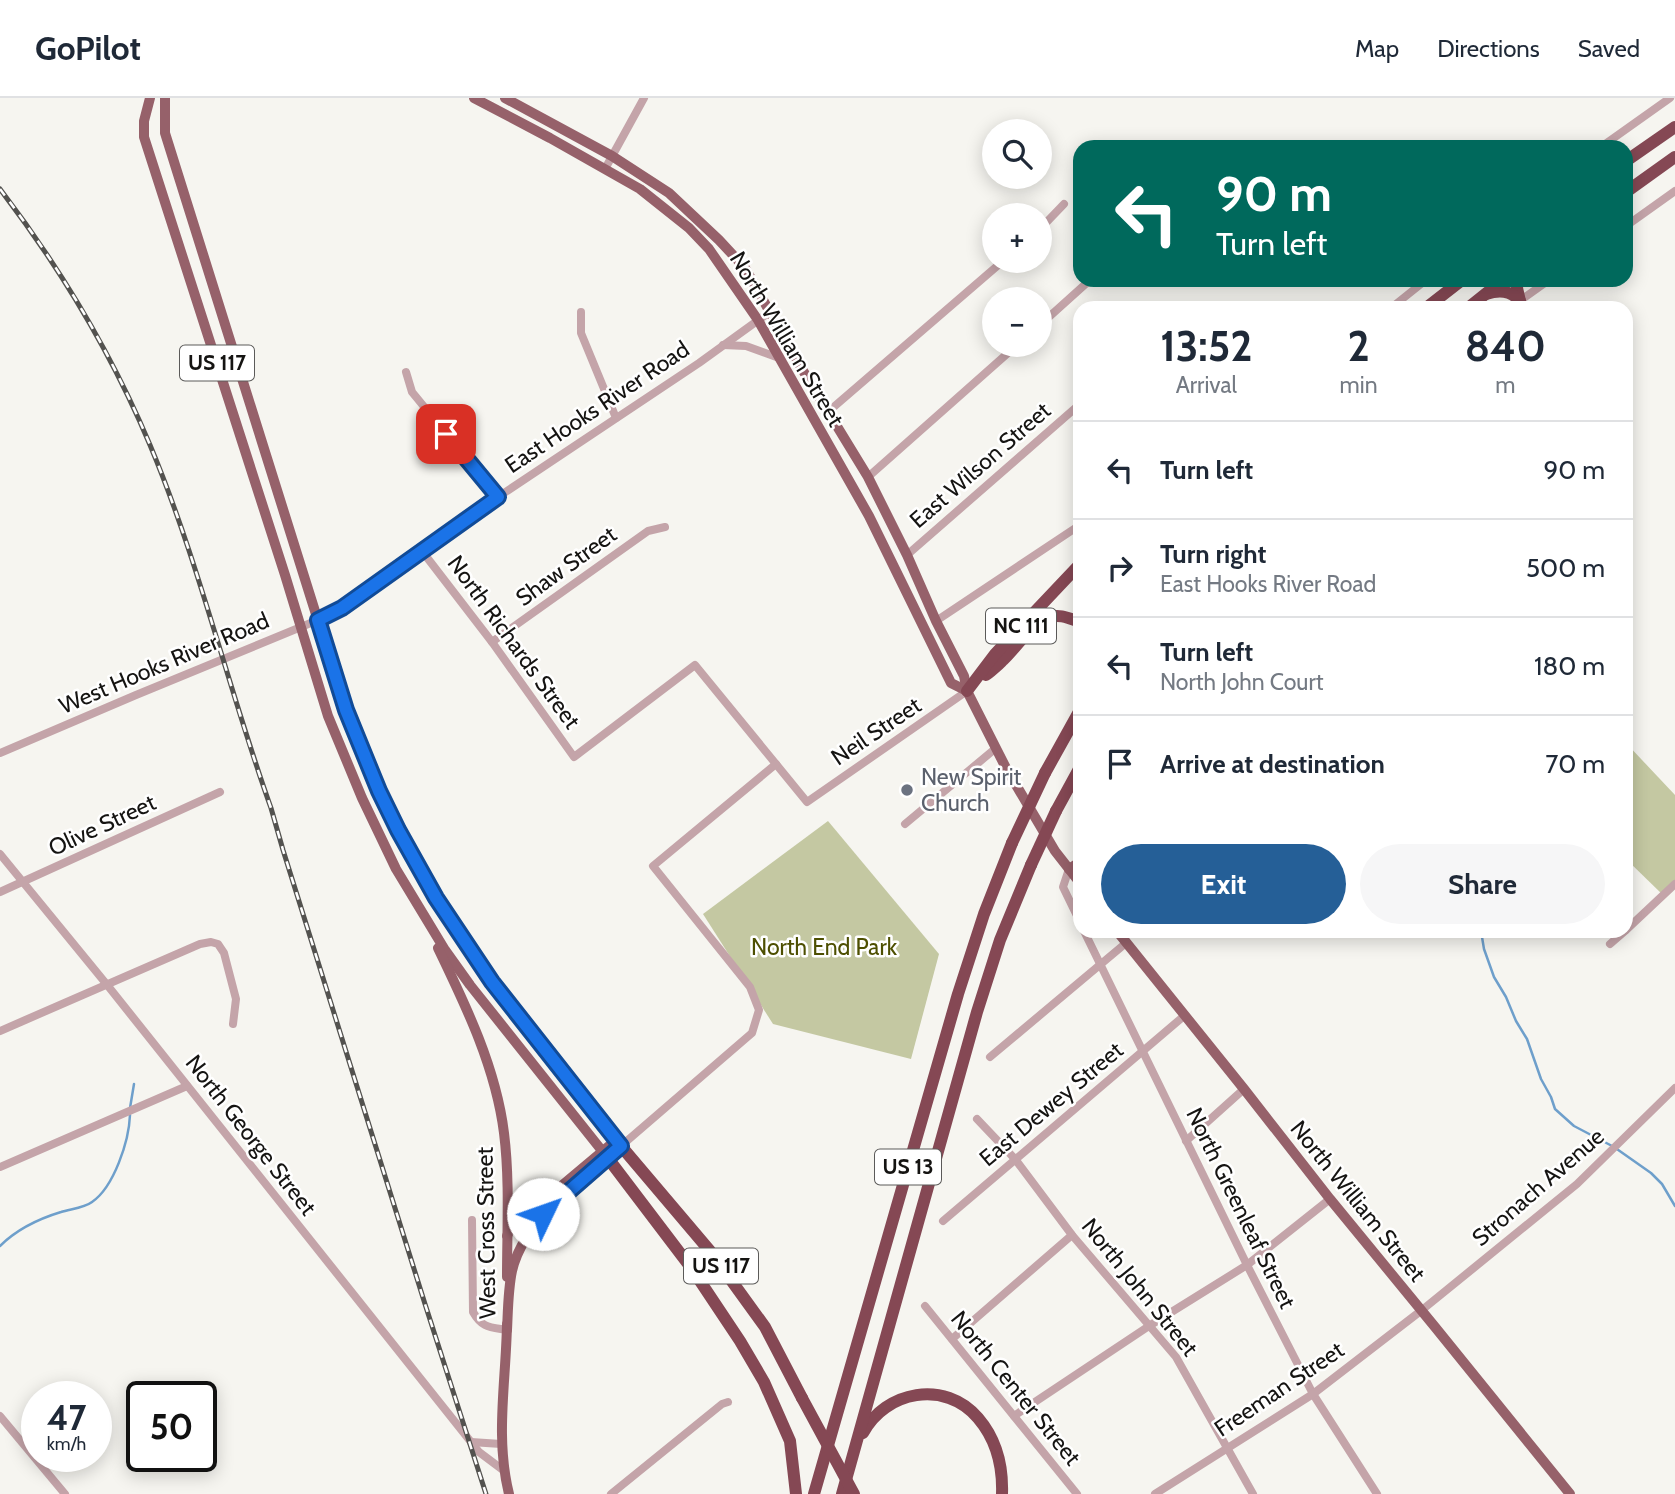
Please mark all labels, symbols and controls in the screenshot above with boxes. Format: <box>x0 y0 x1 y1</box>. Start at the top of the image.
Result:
text: GoPilot <box>35 28 141 68</box>
text: Map <box>1355 34 1399 63</box>
text: Directions <box>1437 34 1540 63</box>
text: Saved <box>1578 34 1640 63</box>
map controls <box>982 119 1052 357</box>
button: search <box>982 119 1052 189</box>
text: 90 m <box>1216 164 1332 223</box>
icon: left <box>1101 168 1192 259</box>
button: + <box>982 203 1052 273</box>
text: Turn left <box>1216 224 1327 263</box>
street label: North William Street <box>724 247 850 432</box>
button: − <box>982 287 1052 357</box>
text: 13:52 <box>1160 320 1252 372</box>
text: 2 <box>1347 320 1370 372</box>
text: 840 <box>1465 320 1546 372</box>
street label: East Hooks River Road <box>500 335 694 479</box>
road number: US 117 <box>180 345 254 380</box>
text: Arrival <box>1176 371 1237 399</box>
text: min <box>1340 371 1378 399</box>
text: m <box>1495 371 1515 399</box>
street label: East Wilson Street <box>904 396 1056 534</box>
pin <box>416 404 476 464</box>
icon: arrive <box>427 415 465 453</box>
icon: left <box>1101 451 1139 489</box>
text: Turn left <box>1160 454 1253 486</box>
text: 90 m <box>1543 454 1605 486</box>
street label: Shaw Street <box>510 520 622 612</box>
text: Turn right <box>1160 538 1266 570</box>
icon: right <box>1101 549 1139 587</box>
street label: North Richards Street <box>442 550 586 734</box>
text: 500 m <box>1526 552 1605 584</box>
text: East Hooks River Road <box>1160 570 1376 598</box>
street label: West Hooks River Road <box>55 606 273 720</box>
road number: NC 111 <box>986 608 1056 644</box>
text: Turn left <box>1160 636 1253 668</box>
icon: left <box>1101 647 1139 685</box>
text: 180 m <box>1534 650 1605 682</box>
text: North John Court <box>1160 668 1323 696</box>
street label: Neil Street <box>826 691 926 771</box>
icon: arrive <box>1101 745 1139 783</box>
text: Arrive at destination <box>1160 748 1385 780</box>
text: 70 m <box>1545 748 1605 780</box>
place label: New Spirit Church <box>921 763 1022 817</box>
marker: New Spirit Church <box>899 782 915 798</box>
street label: Olive Street <box>44 788 160 862</box>
button: Exit <box>1101 844 1346 924</box>
button: Share <box>1360 844 1605 924</box>
park label: North End Park <box>751 933 898 961</box>
street label: East Dewey Street <box>974 1036 1129 1172</box>
street label: North George Street <box>180 1049 322 1221</box>
street label: North Greenleaf Street <box>1180 1103 1302 1313</box>
street label: North William Street <box>1285 1115 1432 1287</box>
street label: Stronach Avenue <box>1466 1122 1610 1252</box>
street label: West Cross Street <box>470 1147 501 1319</box>
road number: US 13 <box>875 1150 941 1184</box>
position arrow <box>506 1177 580 1251</box>
street label: North John Street <box>1076 1213 1204 1362</box>
road number: US 117 <box>684 1248 758 1284</box>
street label: North Center Street <box>945 1305 1087 1471</box>
street label: Freeman Street <box>1209 1335 1349 1443</box>
speed limit sign: 50 <box>126 1381 217 1472</box>
text: 47 <box>47 1396 86 1439</box>
text: km/h <box>47 1433 86 1455</box>

